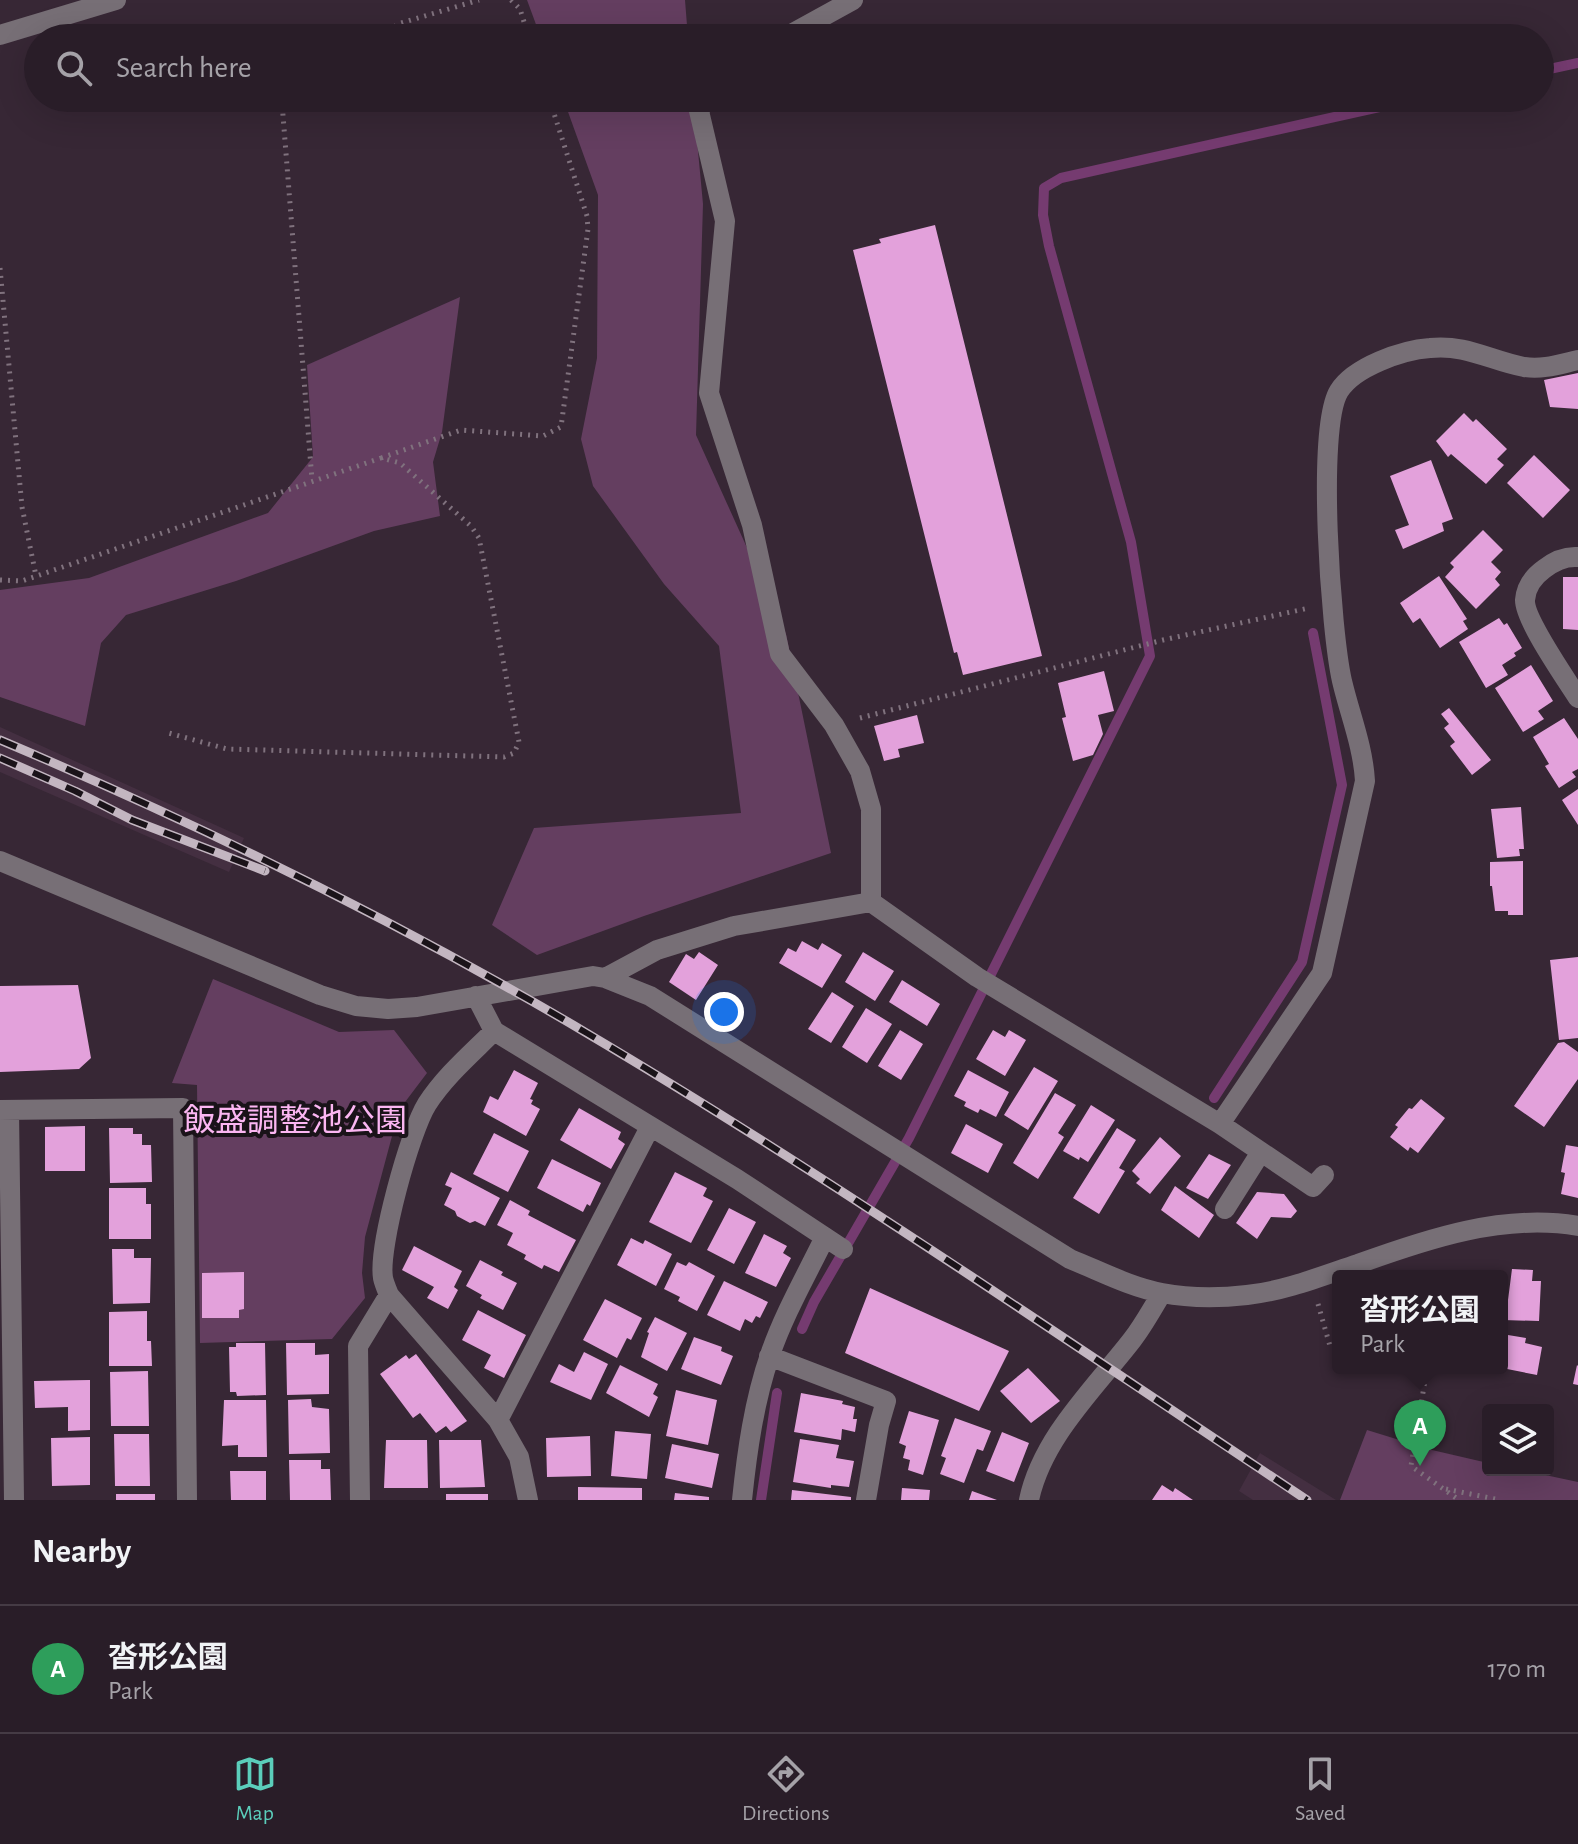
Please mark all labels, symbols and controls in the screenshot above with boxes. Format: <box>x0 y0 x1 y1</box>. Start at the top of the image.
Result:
search box <box>24 24 1554 112</box>
icon: search <box>52 46 96 90</box>
text: Search here <box>116 53 252 83</box>
your location <box>704 992 744 1032</box>
park label: 飯盛調整池公園 <box>183 1103 407 1137</box>
popup <box>1332 1270 1508 1374</box>
text: 沓形公園 <box>1360 1296 1480 1326</box>
text: Park <box>1360 1331 1405 1357</box>
pin: A <box>1394 1400 1446 1466</box>
map controls <box>1482 1404 1554 1476</box>
button: layers <box>1482 1404 1554 1476</box>
text: Nearby <box>32 1535 131 1569</box>
text: 沓形公園 <box>108 1643 228 1673</box>
text: A <box>50 1656 66 1682</box>
text: 170 m <box>1487 1656 1546 1682</box>
text: Park <box>108 1678 153 1704</box>
tab: Map <box>233 1752 277 1826</box>
tab: Directions <box>742 1752 830 1826</box>
tab: Saved <box>1295 1752 1345 1826</box>

